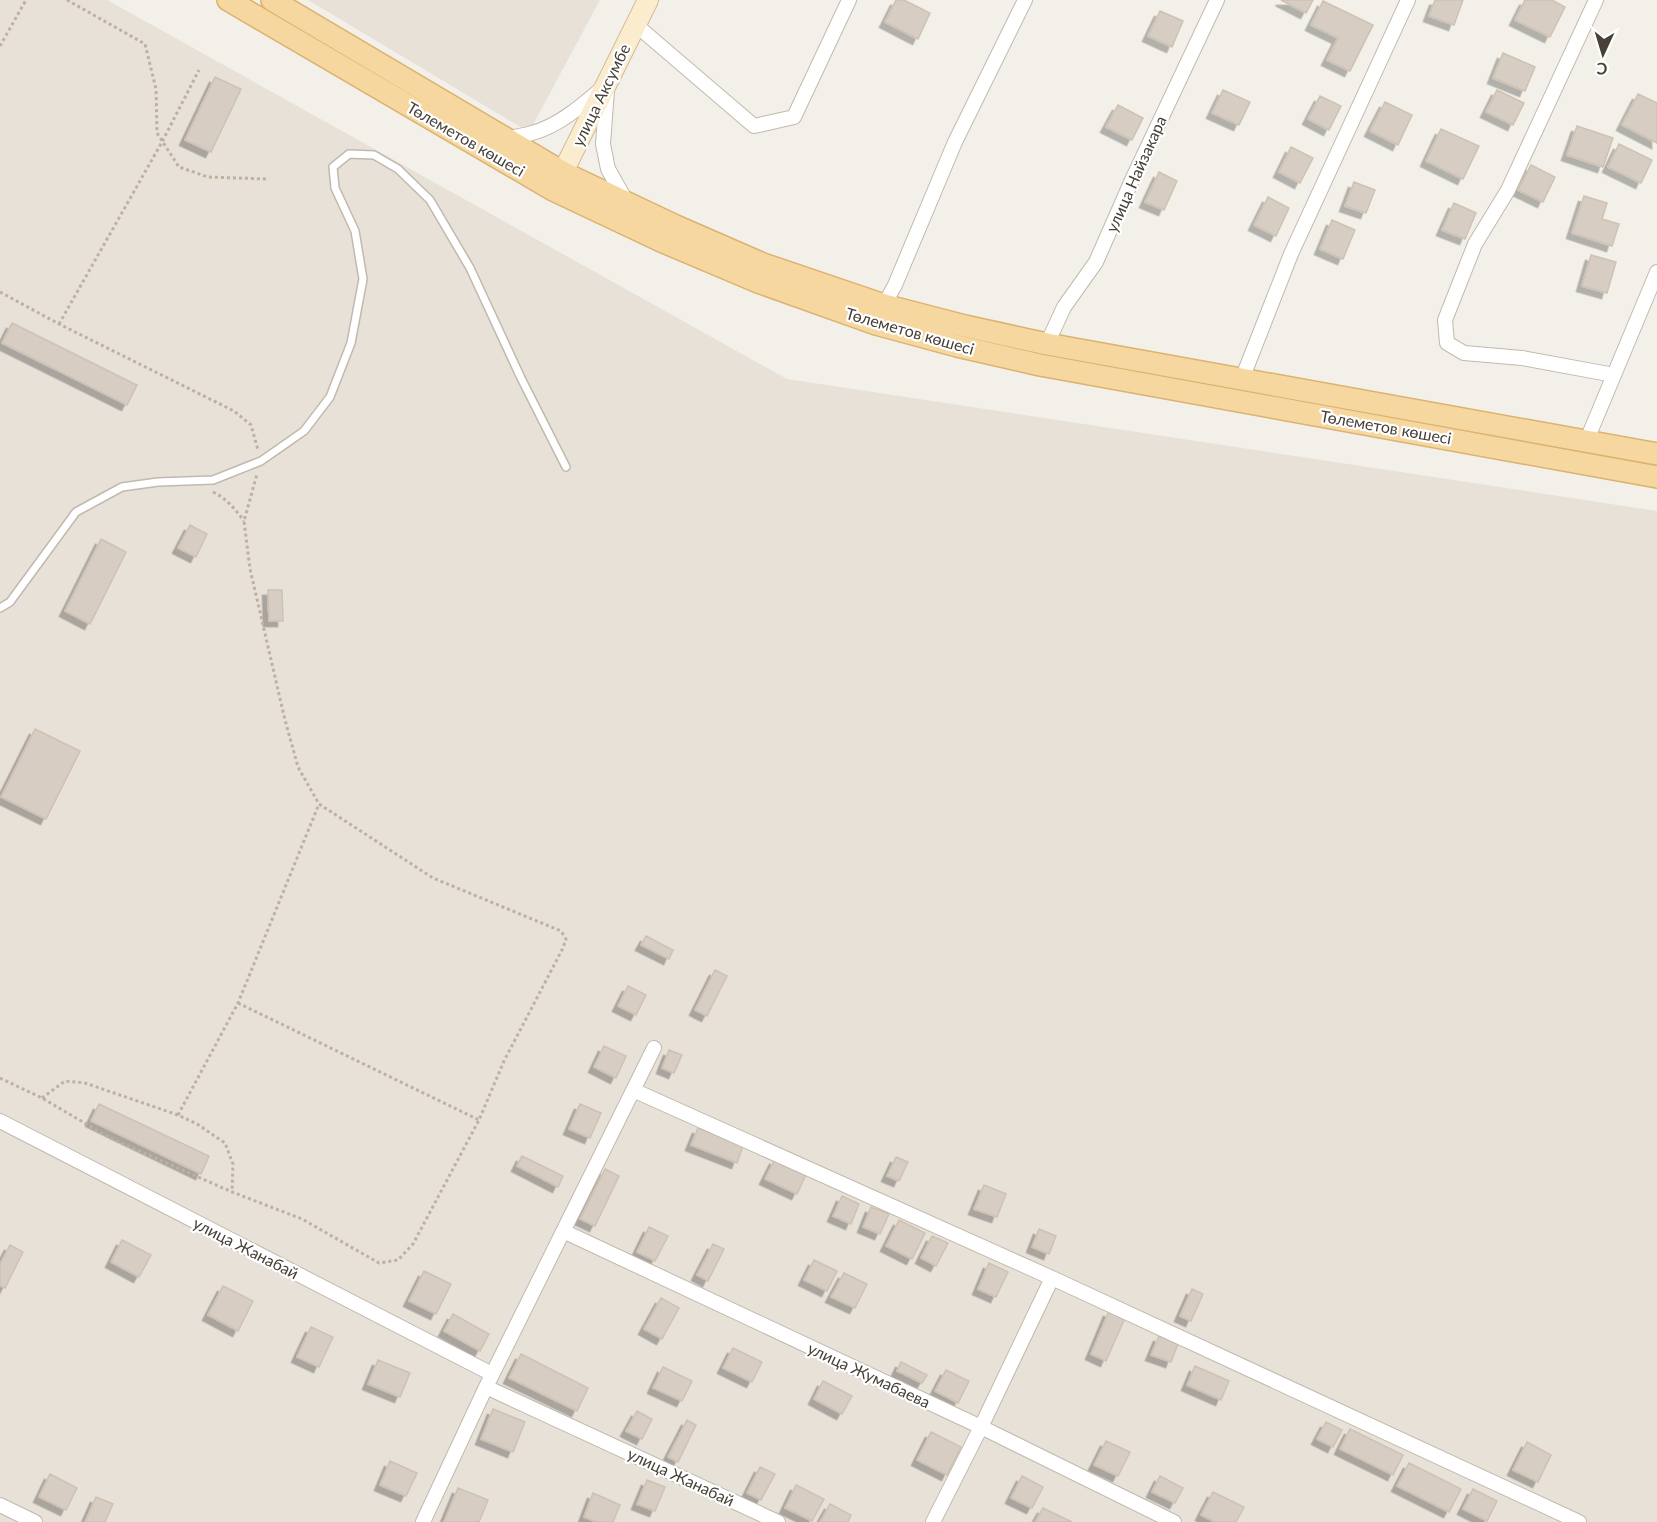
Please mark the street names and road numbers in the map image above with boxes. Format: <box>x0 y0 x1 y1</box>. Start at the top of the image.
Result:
street label: улица Аксумбе <box>568 41 634 149</box>
street label: Төлеметов көшесі <box>404 97 528 180</box>
street label: улица Найзакара <box>1101 113 1170 235</box>
street label: Төлеметов көшесі <box>844 303 977 358</box>
street label: Төлеметов көшесі <box>1319 406 1453 447</box>
street label: улица Жанабай <box>190 1213 302 1282</box>
street label: улица Жумабаева <box>805 1338 933 1411</box>
street label: улица Жанабай <box>625 1443 738 1510</box>

